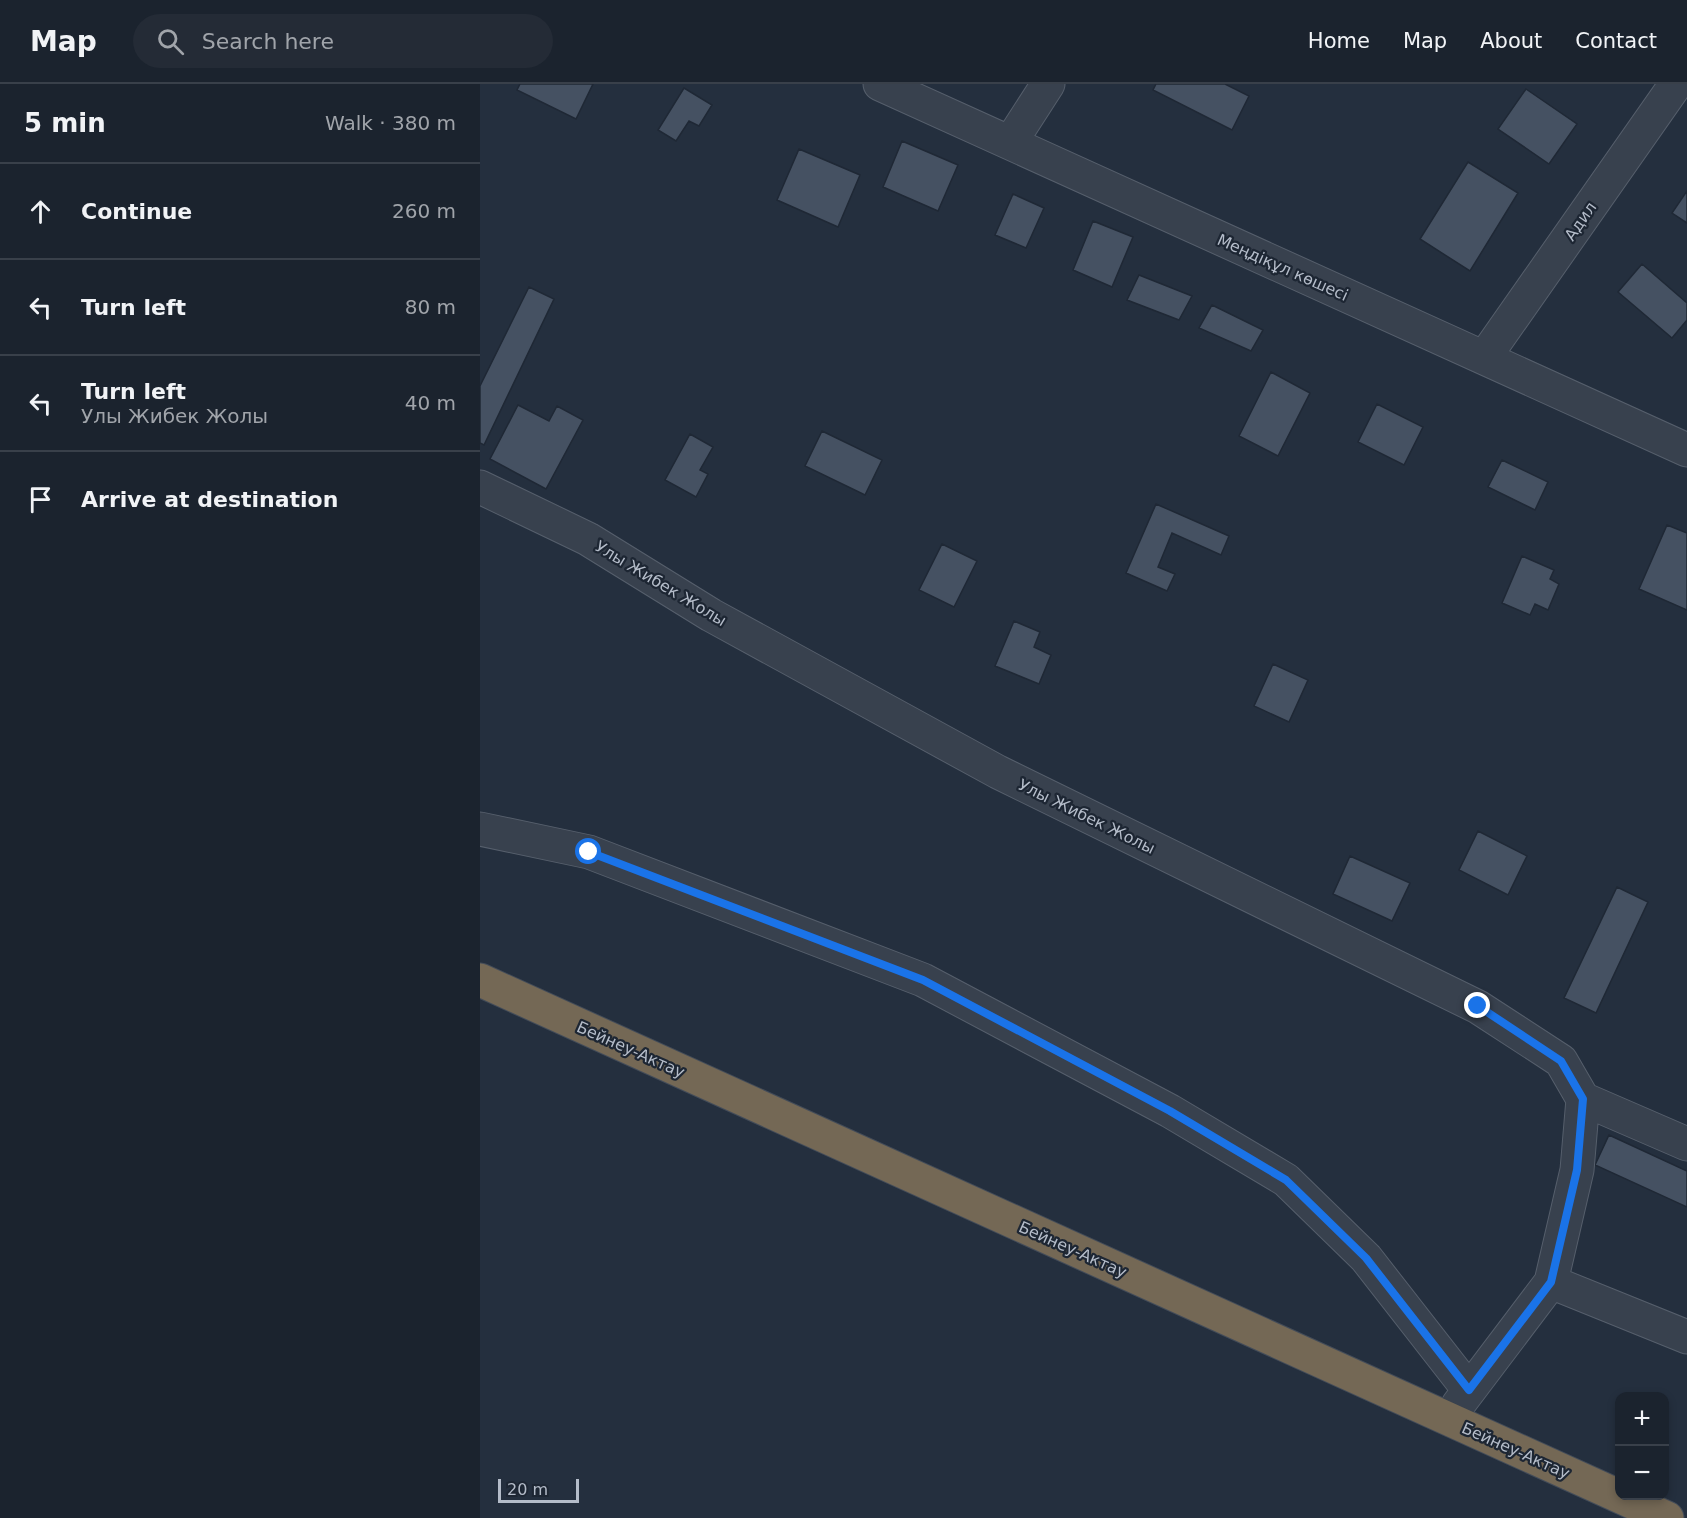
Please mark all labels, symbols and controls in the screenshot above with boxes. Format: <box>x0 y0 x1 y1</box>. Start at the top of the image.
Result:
search box <box>133 14 553 68</box>
text: Map <box>30 25 97 58</box>
icon: search <box>154 25 187 58</box>
text: Search here <box>202 29 334 54</box>
text: Home <box>1308 29 1370 53</box>
text: Map <box>1403 29 1447 53</box>
text: About <box>1480 29 1542 53</box>
text: Contact <box>1575 29 1657 53</box>
text: 5 min <box>24 108 106 138</box>
text: Walk · 380 m <box>325 111 456 135</box>
icon: ahead <box>24 195 57 228</box>
street label: Адил <box>1560 198 1600 244</box>
text: Continue <box>81 199 192 224</box>
text: 260 m <box>392 199 456 223</box>
street label: Меңдіқұл көшесі <box>1214 230 1351 305</box>
icon: left <box>24 291 57 324</box>
text: Turn left <box>81 295 186 320</box>
text: 80 m <box>405 295 456 319</box>
text: Turn left <box>81 379 186 404</box>
icon: left <box>24 387 57 420</box>
text: 40 m <box>405 391 456 415</box>
text: Улы Жибек Жолы <box>81 404 268 428</box>
icon: arrive <box>24 483 57 516</box>
text: Arrive at destination <box>81 487 338 512</box>
street label: Улы Жибек Жолы <box>592 537 730 630</box>
street label: Улы Жибек Жолы <box>1015 775 1158 858</box>
route start <box>575 838 601 864</box>
route end <box>1464 992 1490 1018</box>
street label: Бейнеу-Актау <box>574 1017 688 1082</box>
street label: Бейнеу-Актау <box>1016 1217 1130 1282</box>
map controls <box>1615 1392 1669 1500</box>
button: + <box>1615 1392 1669 1446</box>
street label: Бейнеу-Актау <box>1459 1418 1573 1483</box>
button: − <box>1615 1446 1669 1500</box>
scale bar <box>498 1476 579 1504</box>
text: 20 m <box>507 1480 548 1499</box>

